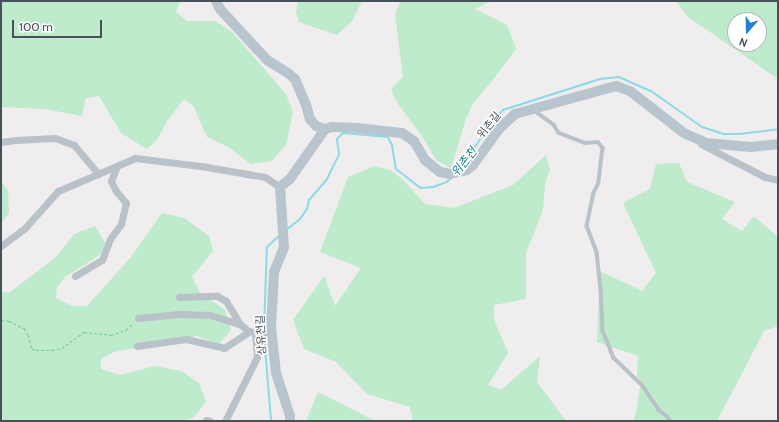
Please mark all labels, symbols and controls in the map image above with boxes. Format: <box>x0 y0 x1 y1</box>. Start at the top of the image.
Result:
scale bar <box>14 12 104 38</box>
north arrow <box>727 12 767 52</box>
text: 100 m <box>19 19 53 34</box>
text: N <box>737 34 749 50</box>
street label: 위촌길 <box>474 109 504 141</box>
water label: 위촌천 <box>448 145 480 179</box>
street label: 상유천길 <box>253 314 269 356</box>

